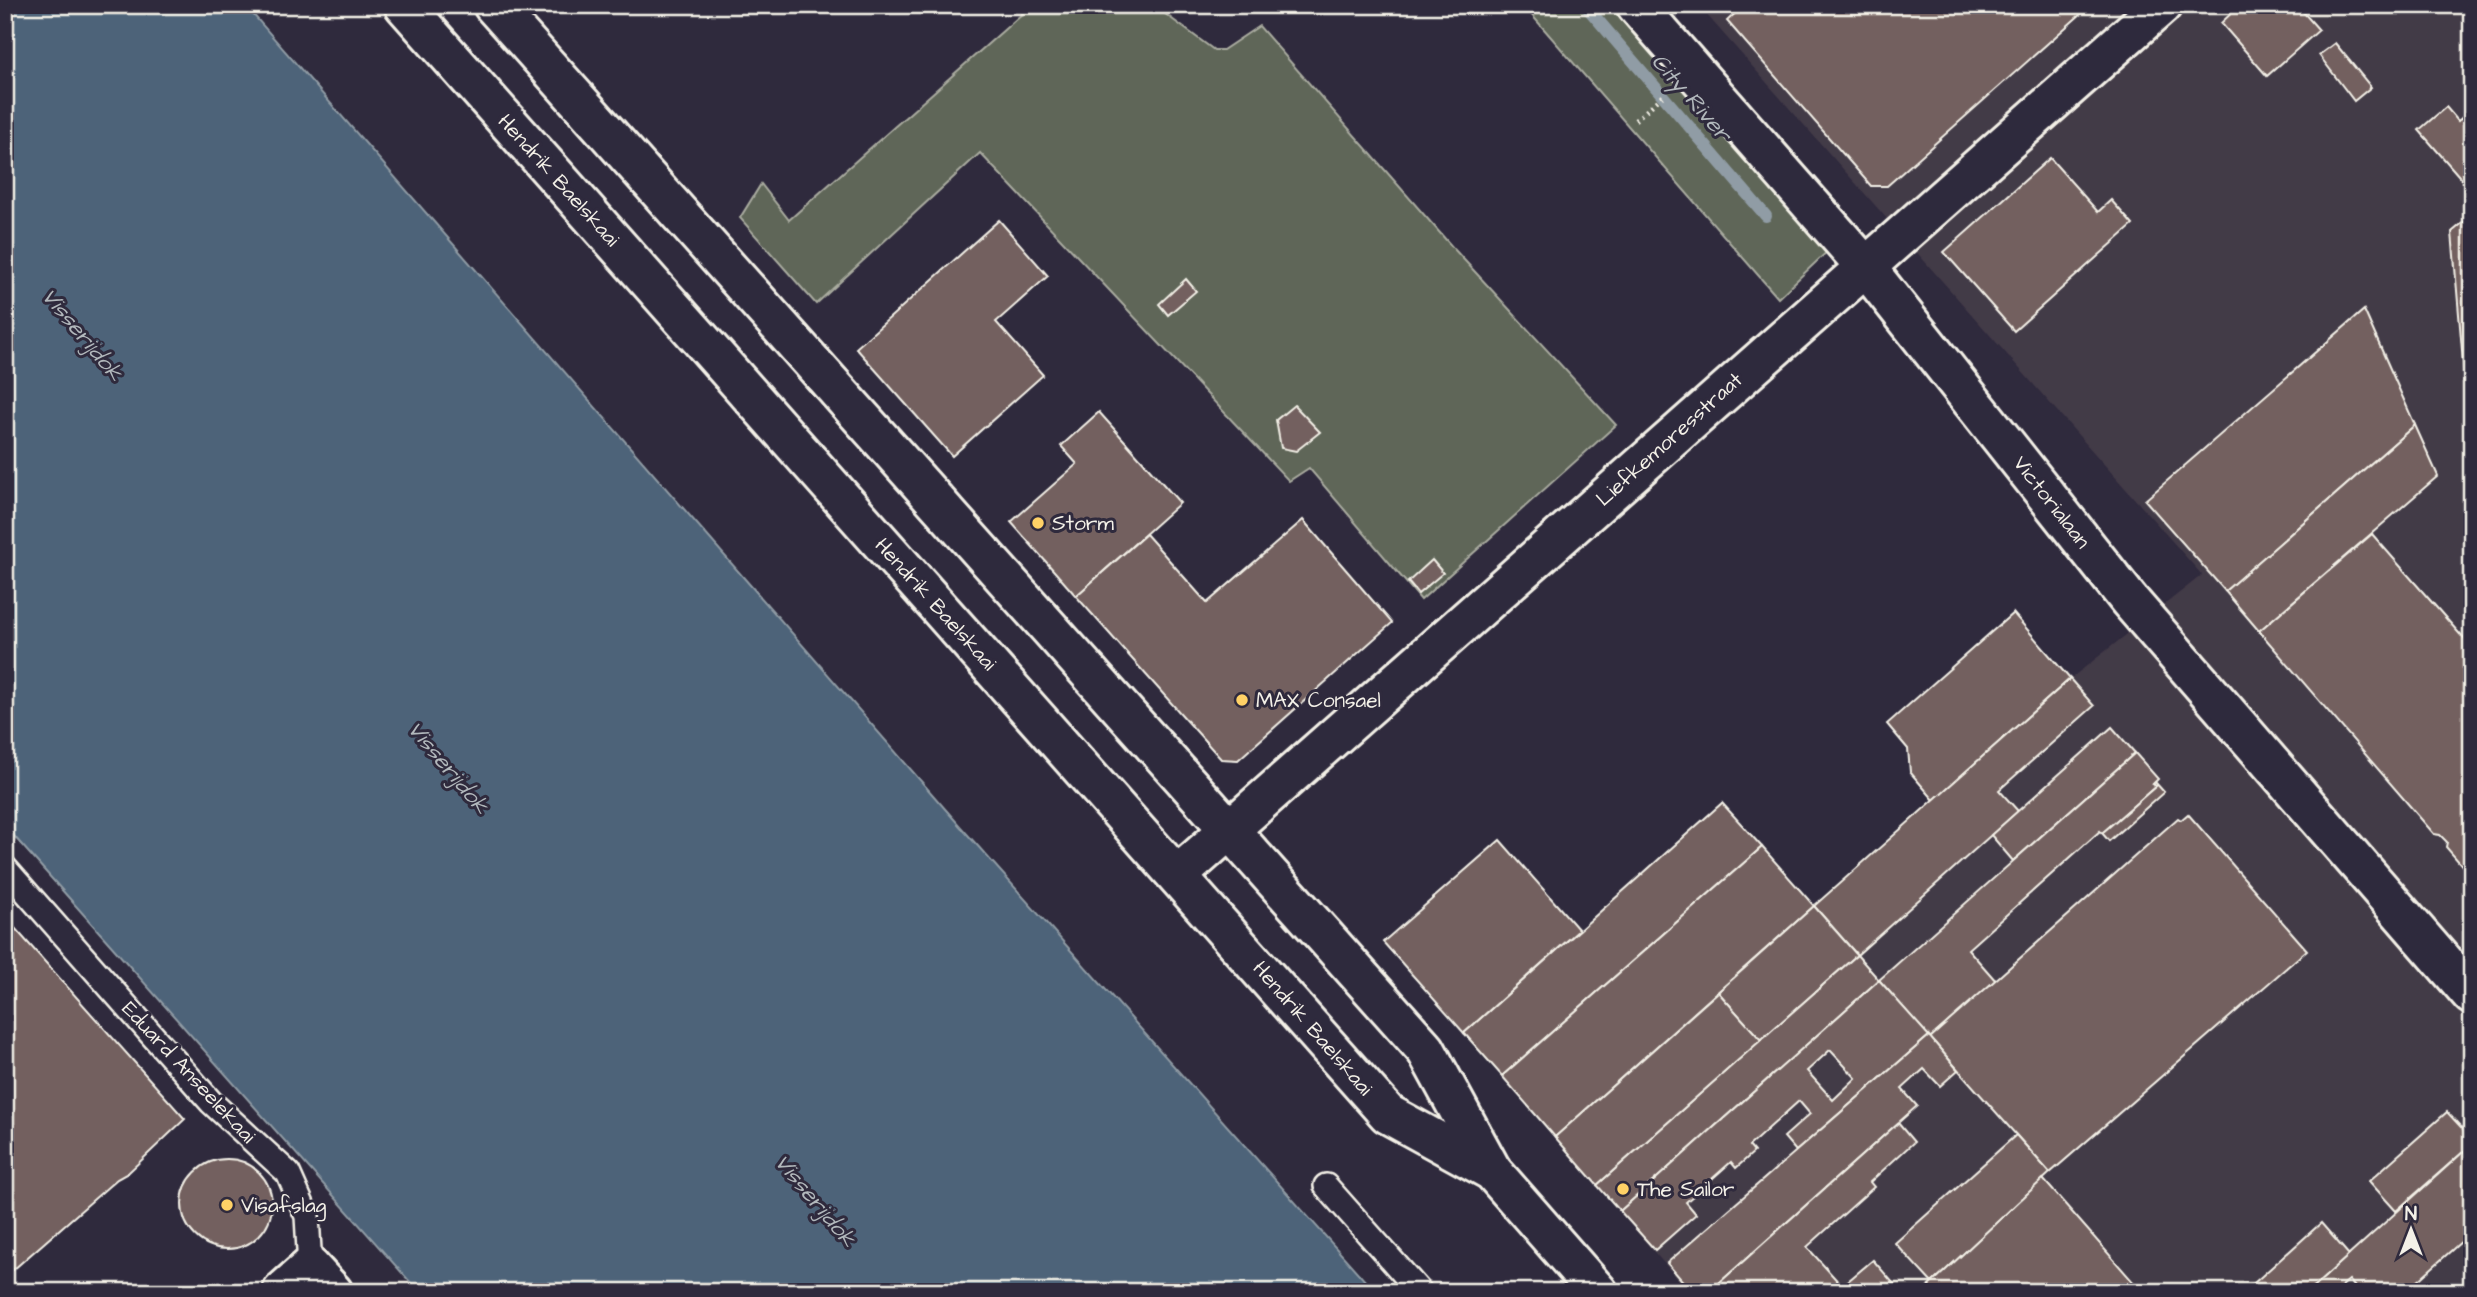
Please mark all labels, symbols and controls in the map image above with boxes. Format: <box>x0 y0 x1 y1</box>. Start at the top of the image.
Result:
water label: City River <box>1643 46 1740 151</box>
street label: Hendrik Baelskaai <box>491 108 626 253</box>
water label: Visserijdok <box>34 281 131 389</box>
street label: Liefkemoresstraat <box>1590 365 1749 513</box>
street label: Victorialaan <box>2006 450 2097 555</box>
place label: Storm <box>1052 509 1114 538</box>
marker: Storm <box>1030 515 1046 531</box>
street label: Hendrik Baelskaai <box>868 532 1003 677</box>
place label: MAX Consael <box>1256 686 1381 715</box>
marker: MAX Consael <box>1234 692 1250 708</box>
water label: Visserijdok <box>400 714 497 822</box>
street label: Hendrik Baelskaai <box>1246 955 1379 1102</box>
street label: Eduard Anseelekaai <box>115 995 262 1150</box>
water label: Visserijdok <box>767 1147 864 1255</box>
place label: The Sailor <box>1637 1175 1735 1204</box>
marker: The Sailor <box>1615 1181 1631 1197</box>
place label: Visafslag <box>241 1191 327 1222</box>
north arrow <box>2376 1196 2446 1266</box>
marker: Visafslag <box>219 1197 235 1213</box>
text: N <box>2405 1201 2417 1228</box>

